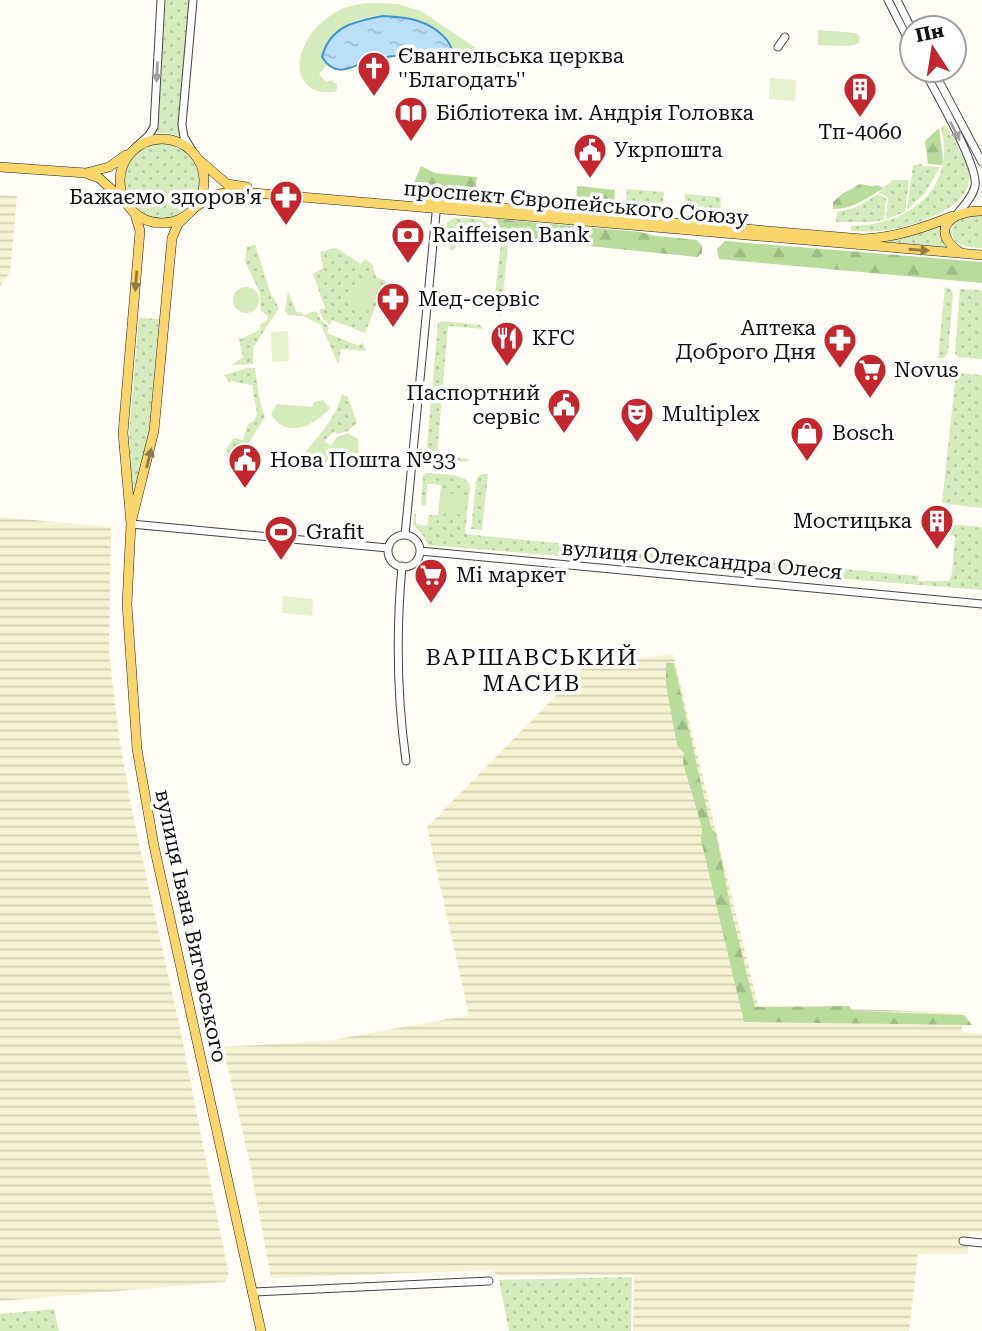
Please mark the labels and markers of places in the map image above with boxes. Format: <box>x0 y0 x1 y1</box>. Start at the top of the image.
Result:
place label: Євангельська церква ''Благодать'' <box>398 44 625 92</box>
church icon: Євангельська церква ''Благодать'' <box>355 49 393 98</box>
building icon: Тп-4060 <box>841 70 879 119</box>
library icon: Бібліотека ім. Андрія Головка <box>392 94 430 143</box>
place label: Бібліотека ім. Андрія Головка <box>436 101 755 125</box>
place label: Тп-4060 <box>818 120 902 144</box>
public building icon: Укрпошта <box>571 131 609 180</box>
place label: Укрпошта <box>614 138 723 162</box>
pharmacy icon: Бажаємо здоров'я <box>267 178 305 227</box>
place label: Бажаємо здоров'я <box>69 185 262 209</box>
bank icon: Raiffeisen Bank <box>389 216 427 265</box>
place label: Raiffeisen Bank <box>432 223 590 247</box>
pharmacy icon: Мед-сервіс <box>374 280 412 329</box>
place label: Мед-сервіс <box>418 287 540 311</box>
place label: Аптека Доброго Дня <box>676 316 817 364</box>
restaurant icon: KFC <box>488 319 526 368</box>
pharmacy icon: Аптека Доброго Дня <box>821 321 859 370</box>
place label: KFC <box>532 326 575 350</box>
supermarket icon: Novus <box>851 351 889 400</box>
place label: Novus <box>894 358 959 382</box>
place label: Паспортний сервіс <box>406 381 540 429</box>
public building icon: Паспортний сервіс <box>545 386 583 435</box>
theatre icon: Multiplex <box>618 395 656 444</box>
place label: Multiplex <box>662 402 760 426</box>
shop icon: Bosch <box>788 414 826 463</box>
place label: Bosch <box>832 421 895 445</box>
public building icon: Нова Пошта №33 <box>226 441 264 490</box>
place label: Нова Пошта №33 <box>270 448 456 472</box>
building icon: Мостицька <box>918 502 956 551</box>
place label: Мостицька <box>793 509 913 533</box>
sports icon: Grafit <box>262 513 300 562</box>
place label: Grafit <box>306 520 364 544</box>
supermarket icon: Mi маркет <box>412 556 450 605</box>
place label: Mi маркет <box>456 563 566 587</box>

